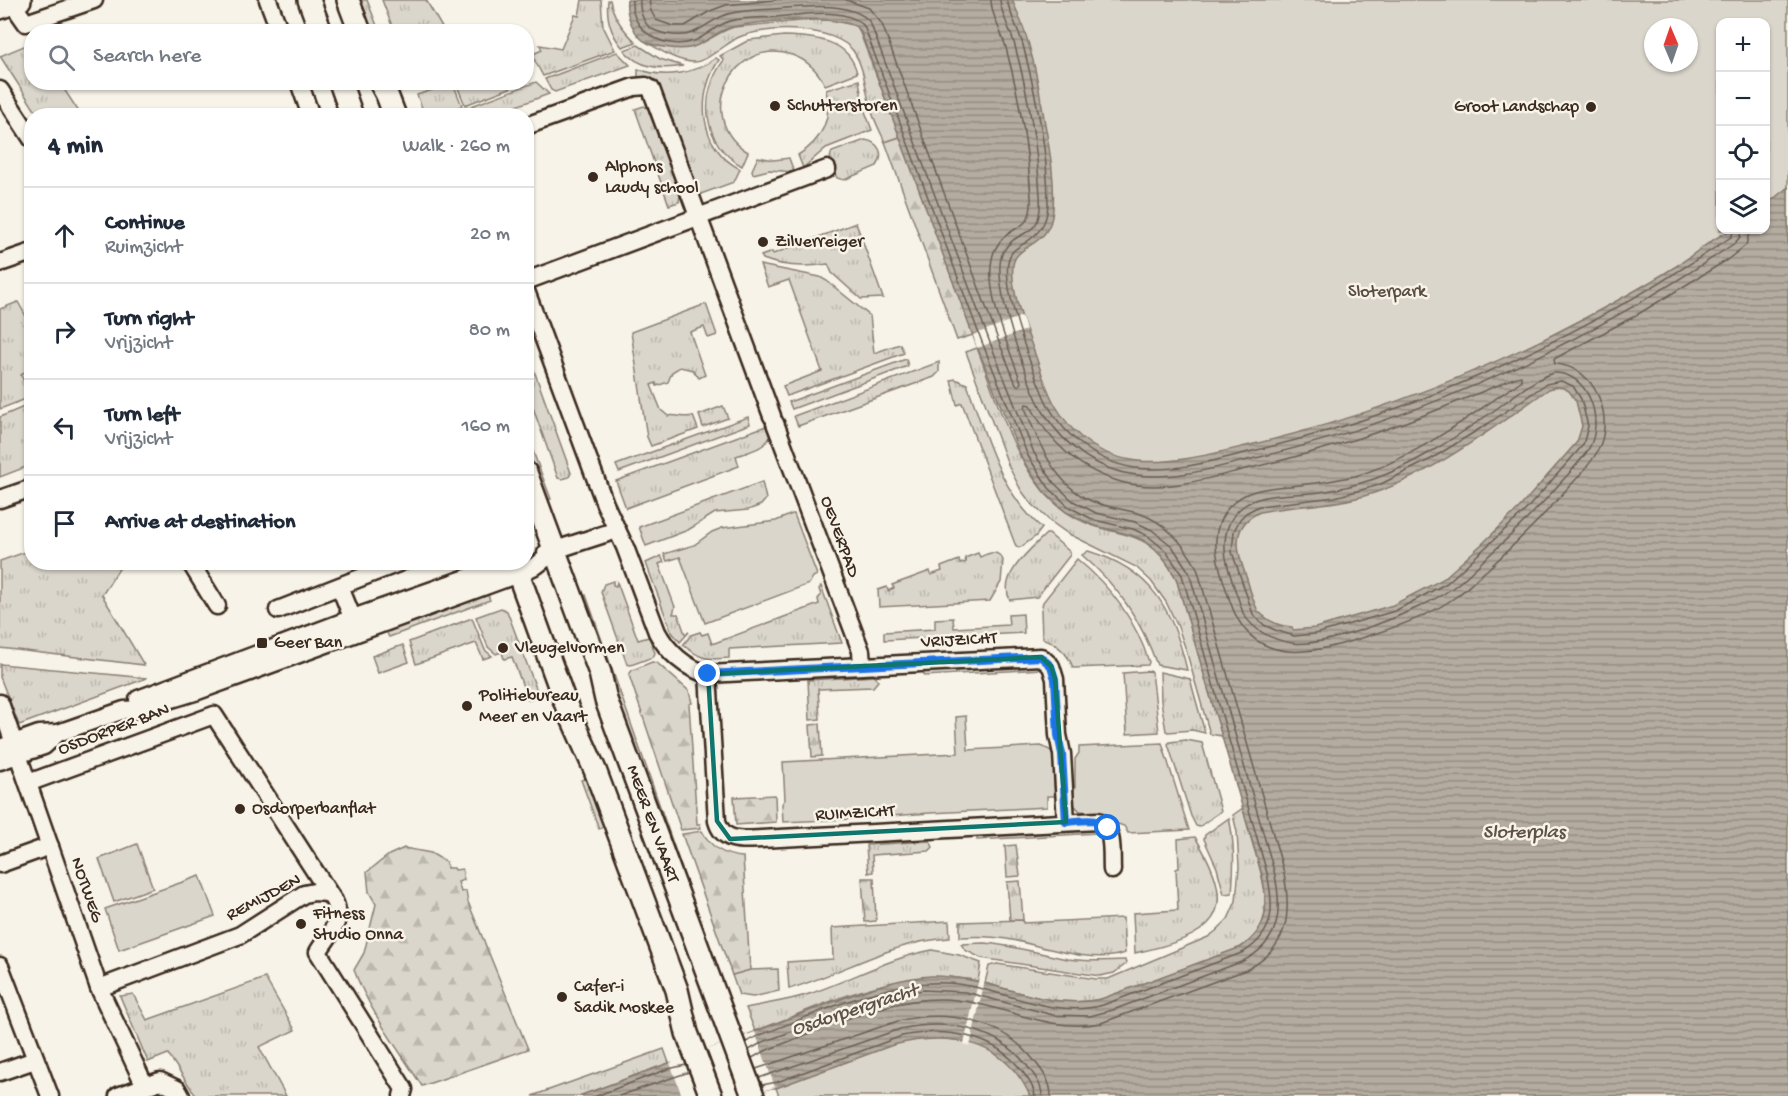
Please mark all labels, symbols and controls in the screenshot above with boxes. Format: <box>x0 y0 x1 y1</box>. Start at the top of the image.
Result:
north arrow <box>1644 18 1698 72</box>
map controls <box>1716 18 1770 234</box>
button: + <box>1716 18 1770 72</box>
search box <box>24 24 534 90</box>
icon: search <box>45 41 78 74</box>
text: Search here <box>93 44 201 70</box>
button: − <box>1716 72 1770 126</box>
place label: Schutterstoren <box>787 96 898 117</box>
place label: Groot Landschap <box>1454 97 1579 118</box>
marker: Schutterstoren <box>768 99 782 113</box>
marker: Groot Landschap <box>1584 100 1598 114</box>
button: locate <box>1716 126 1770 180</box>
text: 4 min <box>48 132 103 163</box>
text: Walk · 260 m <box>403 136 510 159</box>
place label: Alphons Laudy school <box>605 157 699 199</box>
marker: Alphons Laudy school <box>586 170 600 184</box>
button: layers <box>1716 180 1770 234</box>
text: Continue <box>105 211 185 237</box>
icon: ahead <box>48 219 81 252</box>
text: 20 m <box>470 224 510 247</box>
place label: Zilverreiger <box>775 232 865 253</box>
marker: Zilverreiger <box>756 235 770 249</box>
text: Ruimzicht <box>105 237 182 260</box>
park label: Sloterpark <box>1348 282 1428 303</box>
text: Turn right <box>105 307 193 333</box>
icon: right <box>48 315 81 348</box>
text: 80 m <box>469 320 510 343</box>
text: Vrijzicht <box>105 333 172 356</box>
text: Turn left <box>105 403 179 429</box>
icon: left <box>48 411 81 444</box>
text: 160 m <box>461 416 510 439</box>
text: Vrijzicht <box>105 429 172 452</box>
street label: OEVERPAD <box>815 493 863 581</box>
icon: arrive <box>48 507 81 540</box>
text: Arrive at destination <box>105 510 295 536</box>
street label: VRIJZICHT <box>919 628 999 654</box>
place label: Geer Ban <box>274 633 343 654</box>
marker: Geer Ban <box>255 636 269 650</box>
place label: Vleugelvormen <box>514 638 625 659</box>
marker: Vleugelvormen <box>496 641 510 655</box>
route end <box>694 660 720 686</box>
place label: Politiebureau Meer en Vaart <box>478 686 588 728</box>
street label: OSDORPER BAN <box>55 699 173 761</box>
marker: Politiebureau Meer en Vaart <box>460 699 474 713</box>
street label: MEER EN VAART <box>621 762 683 887</box>
place label: Osdorperbanflat <box>252 799 377 820</box>
street label: RUIMZICHT <box>815 801 896 827</box>
marker: Osdorperbanflat <box>233 802 247 816</box>
route start <box>1094 814 1120 840</box>
water label: Sloterplas <box>1483 822 1567 845</box>
street label: NOTWEG <box>65 855 107 926</box>
street label: REMIJDEN <box>223 870 305 926</box>
place label: Fitness Studio Onna <box>312 904 404 946</box>
marker: Fitness Studio Onna <box>294 917 308 931</box>
place label: Cafer-i Sadik Moskee <box>574 977 675 1019</box>
water label: Osdorpergracht <box>789 979 925 1042</box>
marker: Cafer-i Sadik Moskee <box>555 990 569 1004</box>

